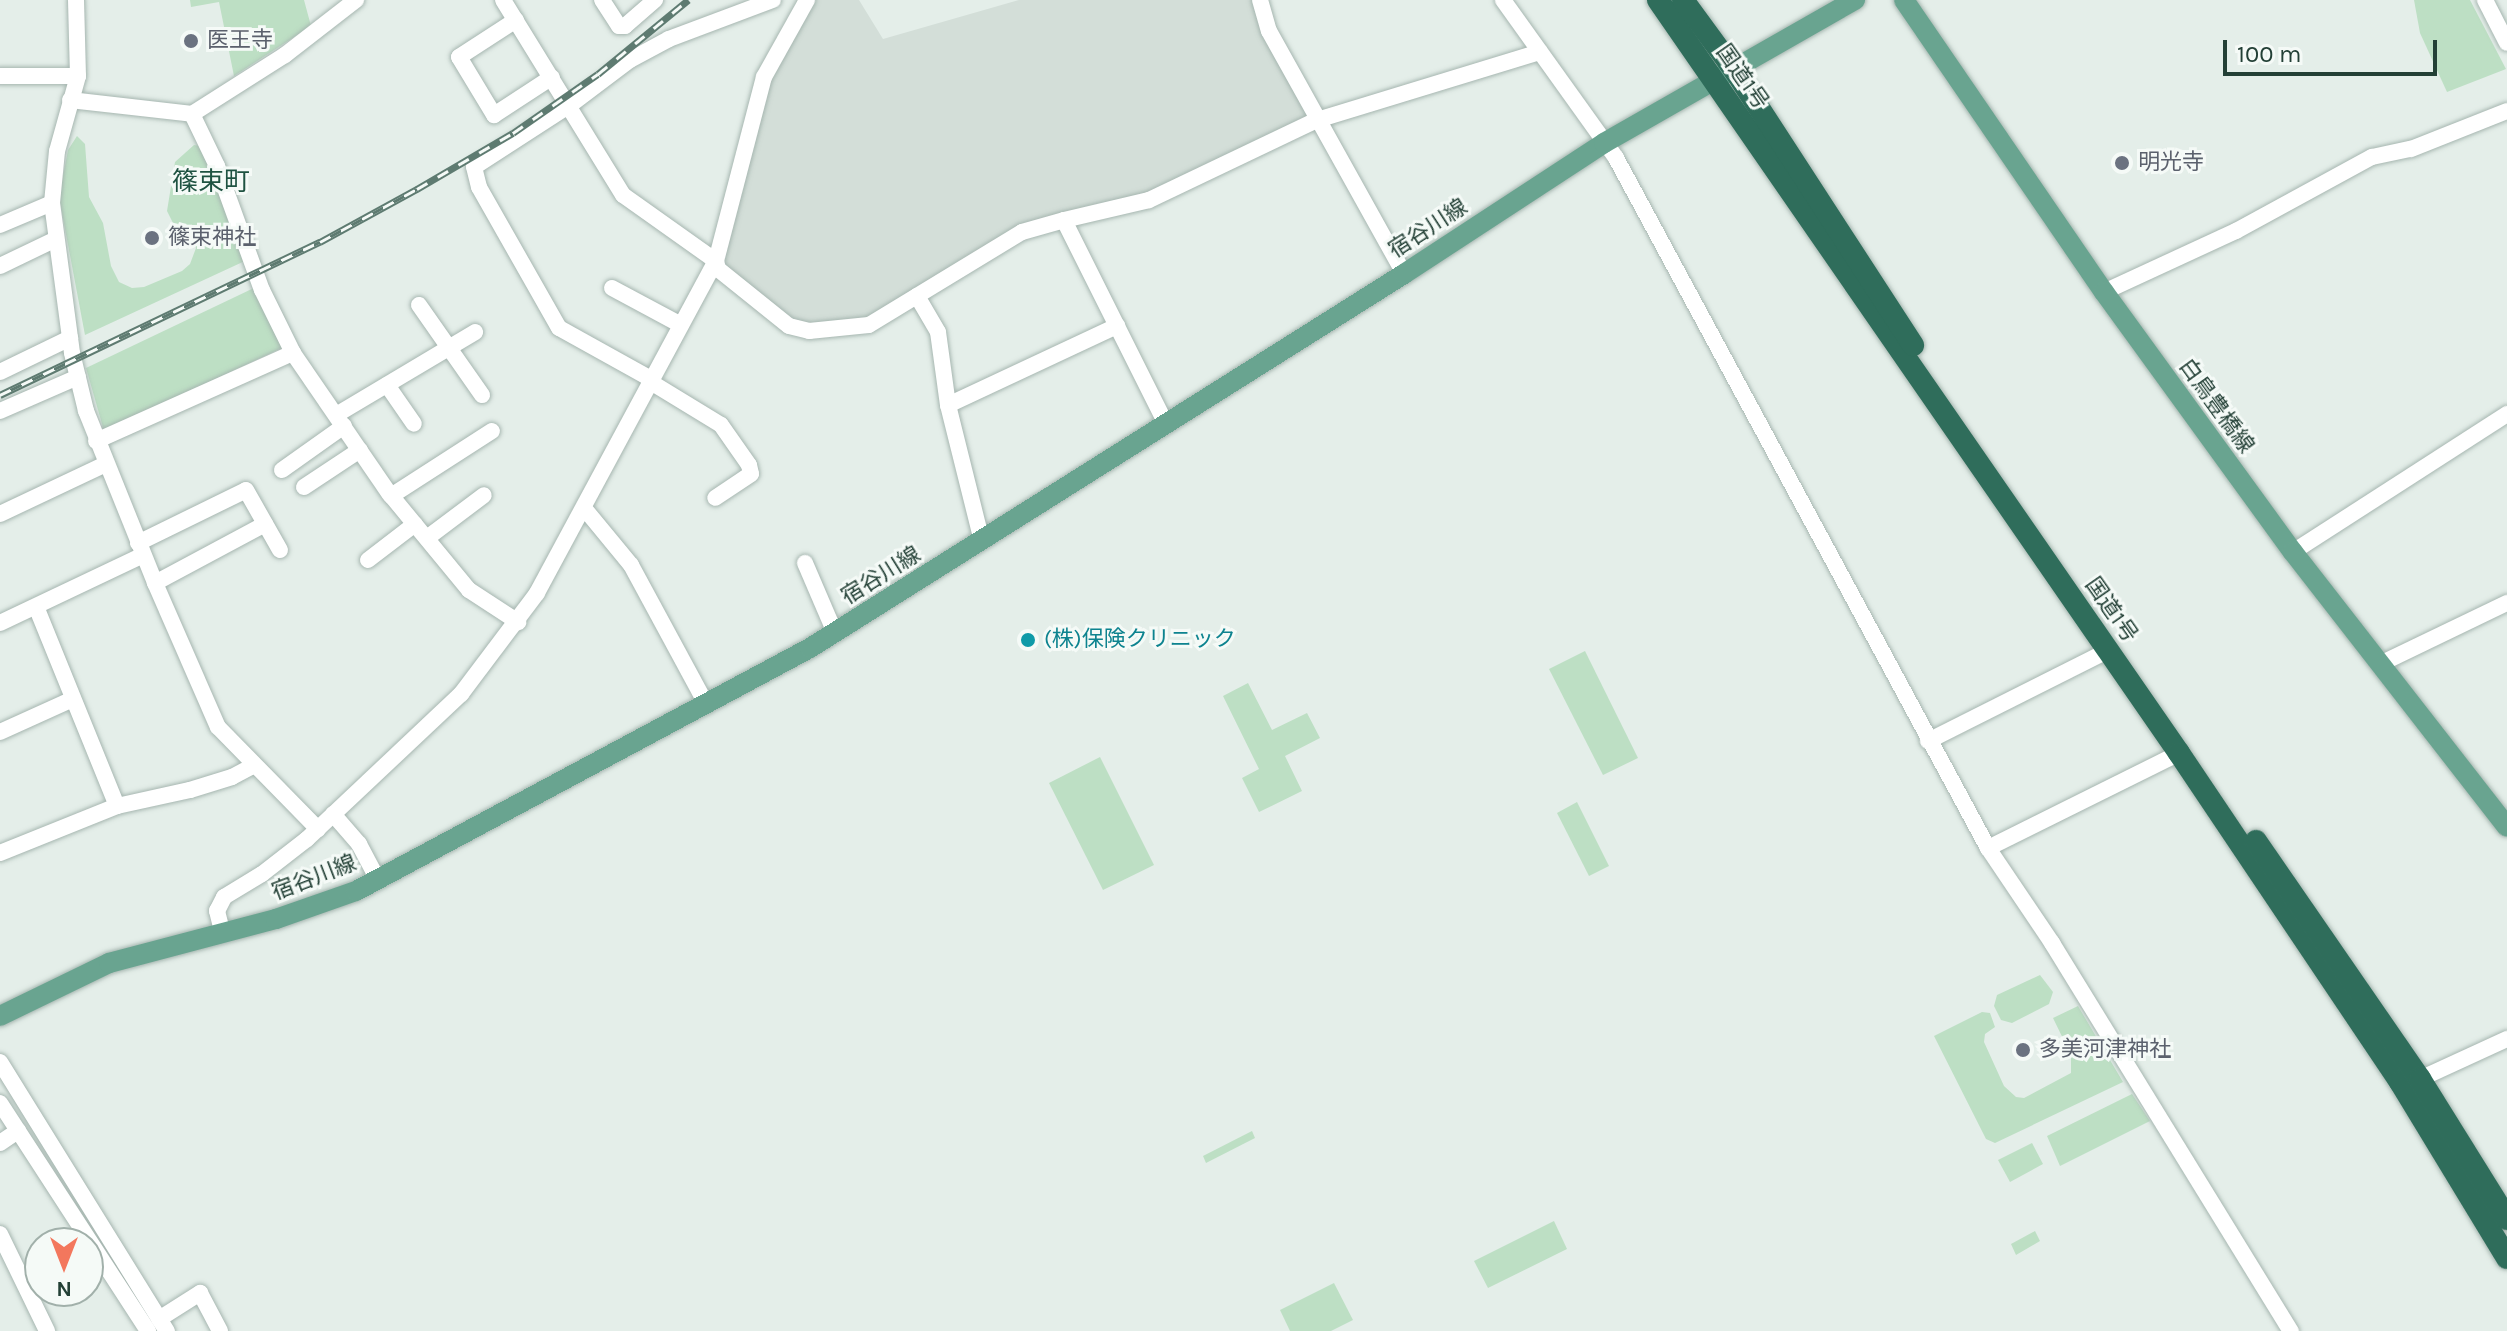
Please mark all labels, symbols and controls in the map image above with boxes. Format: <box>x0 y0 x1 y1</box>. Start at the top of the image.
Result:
scale bar <box>2227 24 2441 74</box>
place label: 医王寺 <box>207 28 273 54</box>
marker: 医王寺 <box>182 32 200 50</box>
street label: 国道1号 <box>1710 39 1774 115</box>
text: 100 m <box>2237 40 2302 68</box>
place label: 明光寺 <box>2138 150 2204 176</box>
marker: 明光寺 <box>2113 154 2131 172</box>
district label: 篠束町 <box>172 166 250 198</box>
street label: 宿谷川線 <box>1384 194 1472 264</box>
place label: 篠束神社 <box>168 225 256 251</box>
marker: 篠束神社 <box>143 229 161 247</box>
street label: 白鳥豊橋線 <box>2173 354 2259 458</box>
street label: 宿谷川線 <box>837 541 925 611</box>
street label: 国道1号 <box>2079 572 2143 648</box>
place label: (株)保険クリニック <box>1044 627 1236 653</box>
marker: (株)保険クリニック <box>1019 631 1037 649</box>
street label: 宿谷川線 <box>268 850 360 906</box>
place label: 多美河津神社 <box>2039 1037 2171 1063</box>
marker: 多美河津神社 <box>2014 1041 2032 1059</box>
north arrow <box>24 1227 104 1307</box>
text: N <box>56 1276 72 1302</box>

